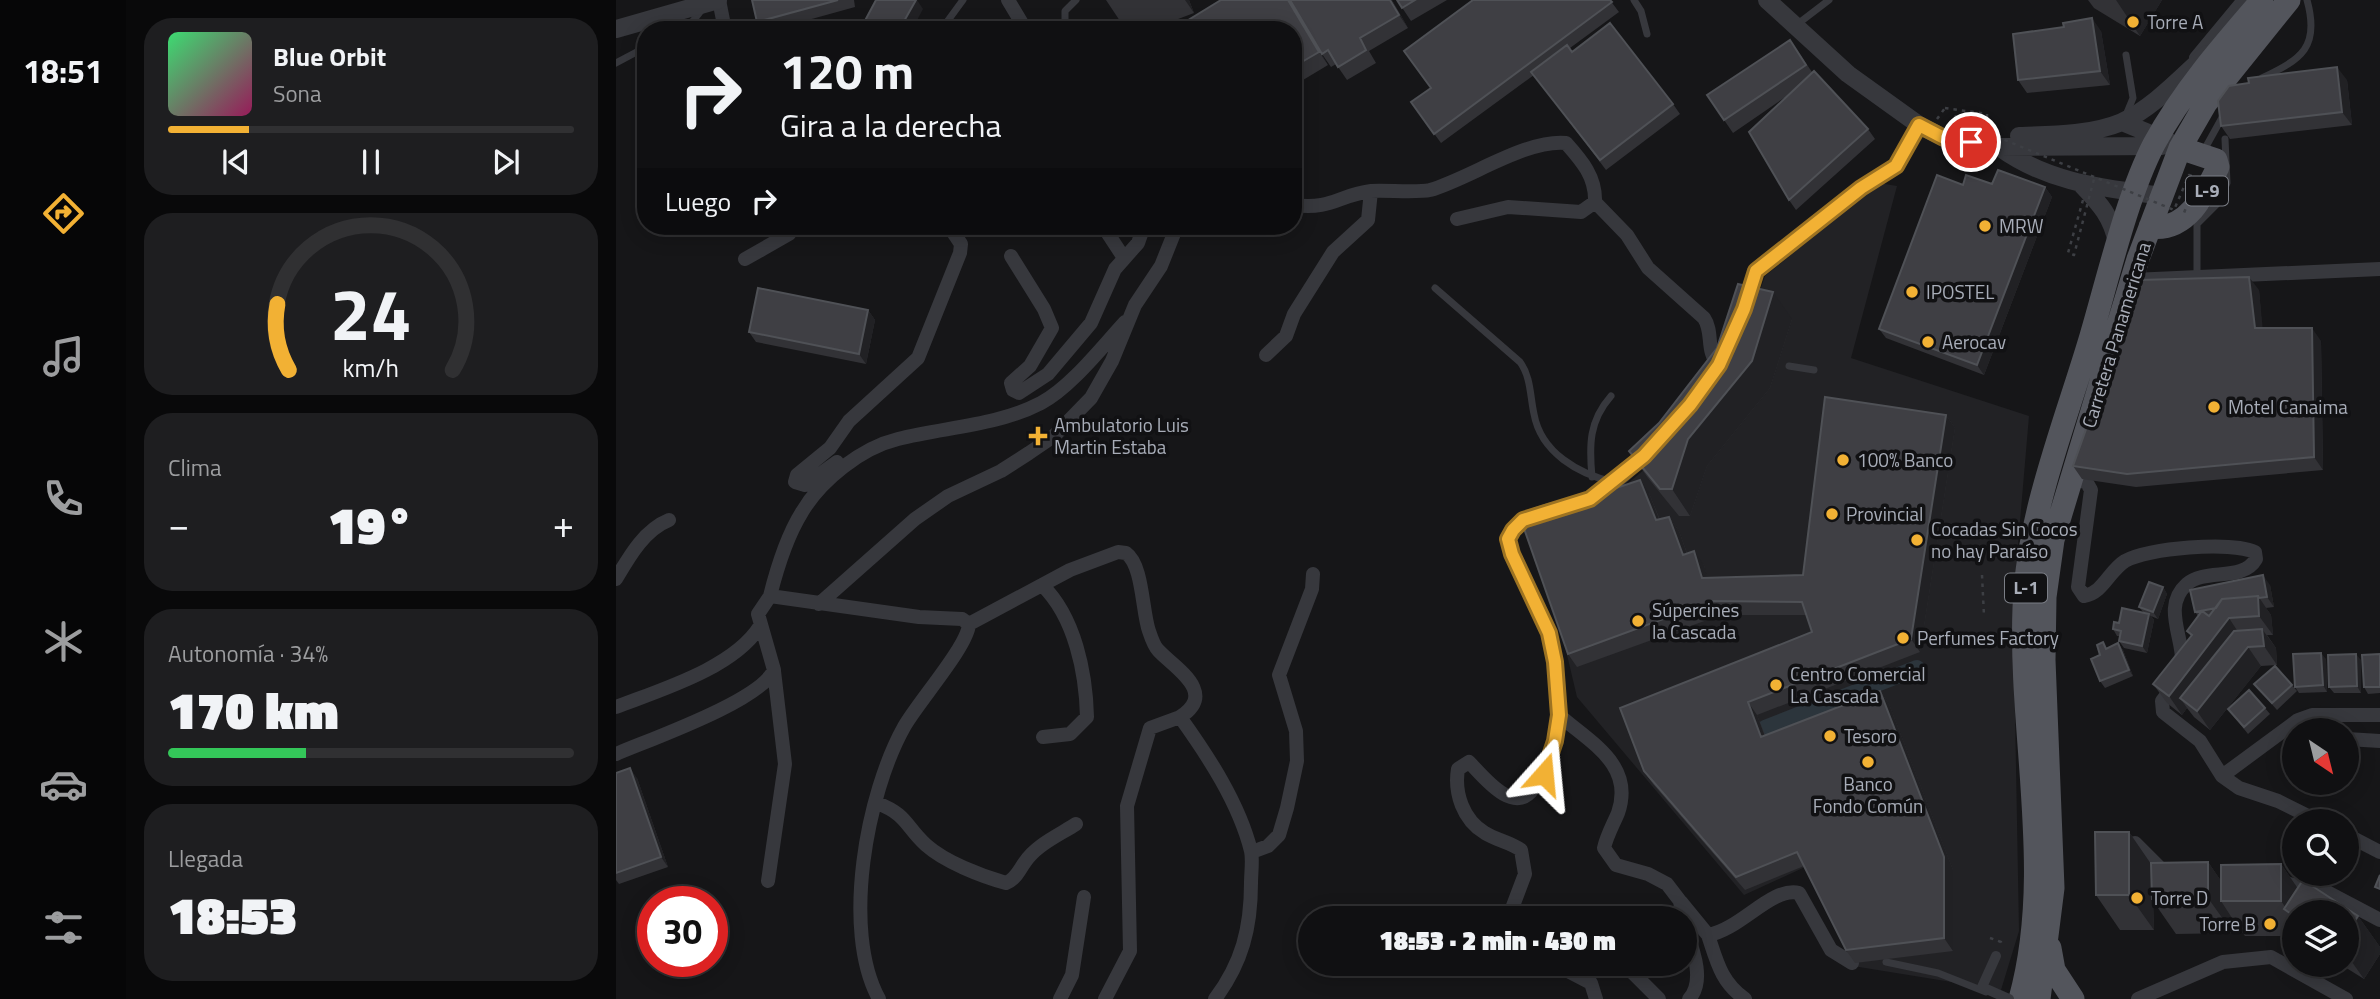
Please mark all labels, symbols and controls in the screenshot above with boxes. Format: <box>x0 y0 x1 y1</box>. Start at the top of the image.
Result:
place label: Torre A <box>2147 7 2203 36</box>
marker: Torre A <box>2125 14 2141 30</box>
text: 120 m <box>780 33 914 108</box>
text: Blue Orbit <box>273 37 386 76</box>
text: 18:51 <box>23 47 103 95</box>
icon: right <box>665 49 756 140</box>
text: Sona <box>273 76 321 111</box>
text: Gira a la derecha <box>780 101 1002 149</box>
pin <box>1941 112 2001 172</box>
icon: arrive <box>1952 123 1990 161</box>
icon: previous <box>217 143 255 181</box>
icon: pause <box>352 143 390 181</box>
icon: next <box>487 143 525 181</box>
road number: L-9 <box>2186 176 2228 206</box>
text: Luego <box>665 182 731 221</box>
icon: right <box>745 182 783 220</box>
icon: directions <box>39 189 88 238</box>
place label: MRW <box>1999 211 2044 240</box>
marker: MRW <box>1977 218 1993 234</box>
street label: Carretera Panamericana <box>2073 238 2158 431</box>
text: 24 <box>330 259 412 369</box>
place label: IPOSTEL <box>1926 277 1994 306</box>
marker: IPOSTEL <box>1904 284 1920 300</box>
place label: Aerocav <box>1942 327 2006 356</box>
icon: music <box>39 332 88 381</box>
marker: Aerocav <box>1920 334 1936 350</box>
text: km/h <box>343 349 399 387</box>
place label: Motel Canaima <box>2228 392 2348 421</box>
marker: Motel Canaima <box>2206 399 2222 415</box>
place label: Ambulatorio Luis Martin Estaba <box>1054 410 1189 461</box>
marker: Ambulatorio Luis Martin Estaba <box>1028 426 1048 446</box>
place label: 100% Banco <box>1857 445 1953 474</box>
text: Clima <box>168 450 222 485</box>
marker: 100% Banco <box>1835 452 1851 468</box>
icon: phone <box>39 474 88 523</box>
text: 19° <box>328 485 414 564</box>
text: − <box>168 495 189 553</box>
text: + <box>553 495 574 553</box>
place label: Provincial <box>1846 499 1923 528</box>
marker: Provincial <box>1824 506 1840 522</box>
place label: Cocadas Sin Cocos no hay Paraíso <box>1931 514 2078 565</box>
marker: Cocadas Sin Cocos no hay Paraíso <box>1909 532 1925 548</box>
road number: L-1 <box>2005 574 2047 602</box>
place label: Súpercines la Cascada <box>1652 595 1740 646</box>
marker: Súpercines la Cascada <box>1630 613 1646 629</box>
icon: climate <box>39 617 88 666</box>
place label: Perfumes Factory <box>1917 623 2059 652</box>
marker: Perfumes Factory <box>1895 630 1911 646</box>
text: Autonomía · 34% <box>168 636 328 671</box>
place label: Centro Comercial La Cascada <box>1790 659 1926 710</box>
text: 170 km <box>168 670 339 749</box>
marker: Centro Comercial La Cascada <box>1768 677 1784 693</box>
north arrow <box>2282 718 2359 794</box>
map controls <box>2282 718 2359 977</box>
place label: Tesoro <box>1844 721 1897 750</box>
marker: Tesoro <box>1822 728 1838 744</box>
position arrow <box>1507 737 1581 811</box>
marker: Banco Fondo Común <box>1860 754 1876 770</box>
icon: car <box>39 760 88 809</box>
place label: Banco Fondo Común <box>1813 769 1923 820</box>
button: search <box>2282 809 2359 886</box>
text: Llegada <box>168 841 243 876</box>
text: 18:53 <box>168 875 297 954</box>
place label: Torre D <box>2151 883 2208 912</box>
speed limit sign: 30 <box>637 886 728 977</box>
marker: Torre D <box>2129 890 2145 906</box>
button: layers <box>2282 900 2359 977</box>
icon: filters <box>39 903 88 952</box>
place label: Torre B <box>2199 909 2256 938</box>
marker: Torre B <box>2262 916 2278 932</box>
text: 18:53 · 2 min · 430 m <box>1379 921 1616 960</box>

